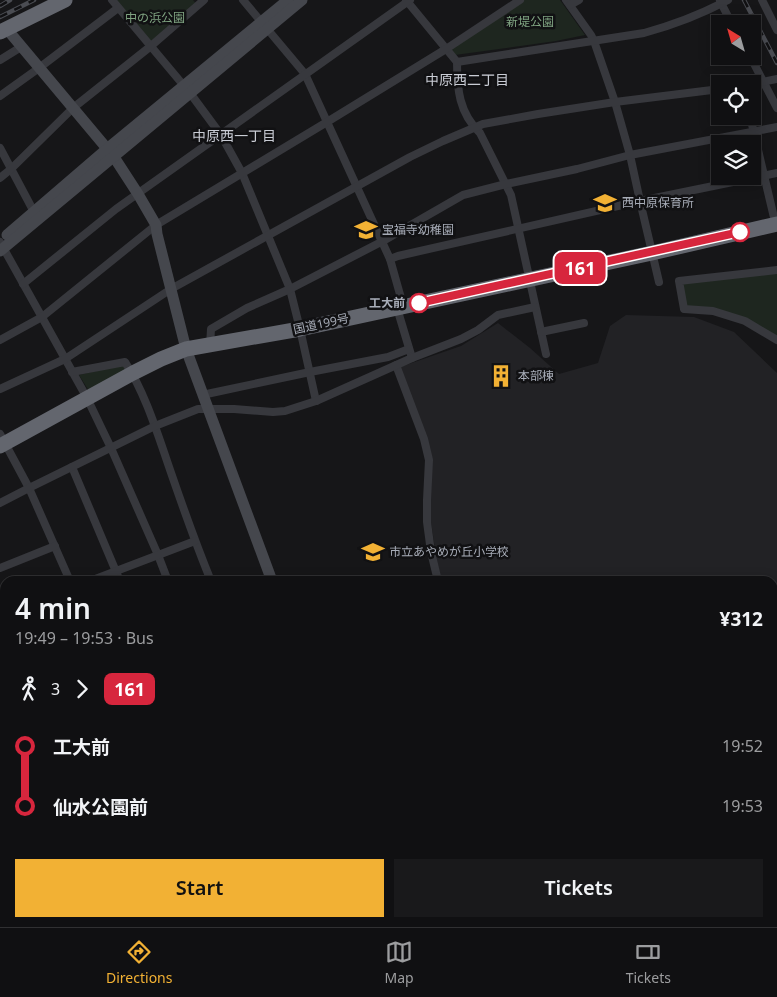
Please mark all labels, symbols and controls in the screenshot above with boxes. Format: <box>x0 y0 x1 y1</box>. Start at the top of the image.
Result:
park label: 中の浜公園 <box>125 9 185 26</box>
park label: 新堤公園 <box>506 13 554 30</box>
north arrow <box>711 15 761 65</box>
map controls <box>711 15 761 185</box>
district label: 中原西二丁目 <box>425 70 509 89</box>
button: locate <box>711 75 761 125</box>
district label: 中原西一丁目 <box>192 126 276 145</box>
button: layers <box>711 135 761 185</box>
school or university icon: 西中原保育所 <box>592 190 618 216</box>
place label: 西中原保育所 <box>622 194 694 211</box>
school or university icon: 宝福寺幼稚園 <box>353 217 379 243</box>
place label: 宝福寺幼稚園 <box>382 221 454 238</box>
unlabelled marker <box>730 222 750 242</box>
line badge: 161 <box>551 252 609 284</box>
text: 161 <box>565 256 595 280</box>
marker: 工大前 <box>409 293 429 313</box>
place label: 工大前 <box>369 294 405 311</box>
street label: 国道199号 <box>291 309 350 338</box>
building icon: 本部棟 <box>488 363 514 389</box>
place label: 本部棟 <box>518 367 554 384</box>
school or university icon: 市立あやめが丘小学校 <box>360 539 386 565</box>
place label: 市立あやめが丘小学校 <box>389 543 509 560</box>
text: 4 min <box>15 589 91 627</box>
text: ¥312 <box>720 606 763 632</box>
text: 19:49 – 19:53 · Bus <box>15 627 154 649</box>
icon: walk <box>15 675 43 703</box>
icon: forward <box>68 675 96 703</box>
text: 161 <box>114 677 145 701</box>
text: 3 <box>51 678 60 700</box>
text: 工大前 <box>53 734 110 760</box>
text: 19:52 <box>722 735 763 757</box>
text: 仙水公園前 <box>53 794 148 820</box>
text: 19:53 <box>722 795 763 817</box>
button: Start <box>15 859 384 917</box>
button: Tickets <box>394 859 763 917</box>
tab: Directions <box>106 938 172 987</box>
tab: Map <box>385 938 414 987</box>
tab: Tickets <box>626 938 671 987</box>

